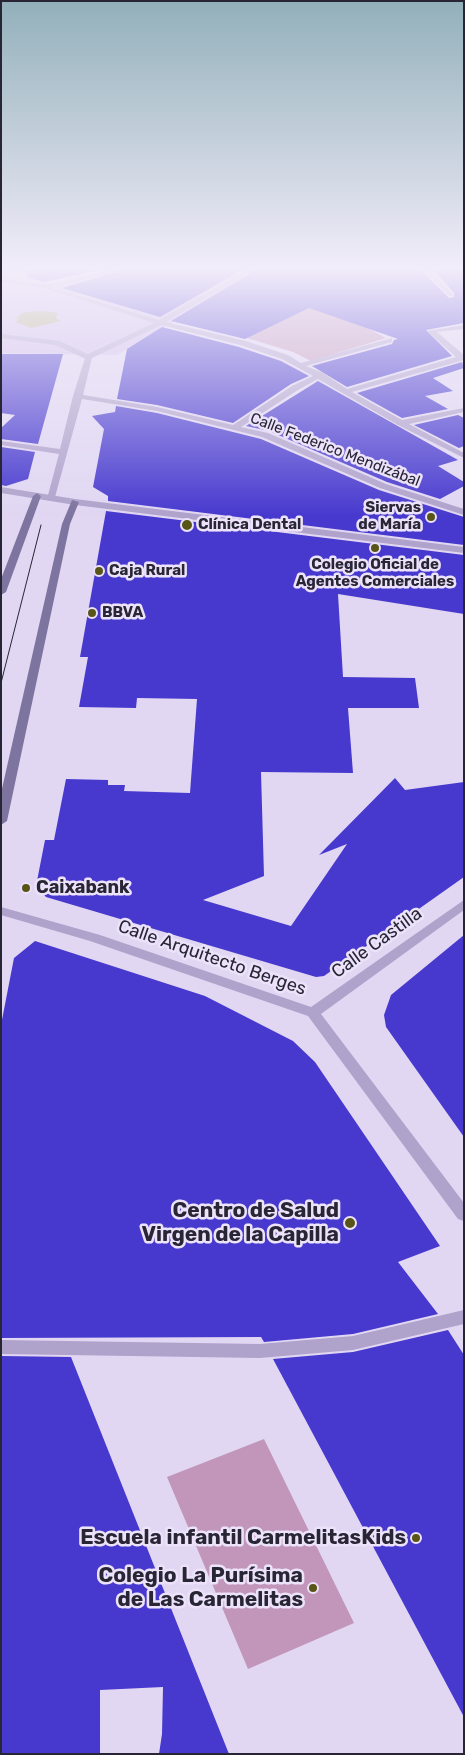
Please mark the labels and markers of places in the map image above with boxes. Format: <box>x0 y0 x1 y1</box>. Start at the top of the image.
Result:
place label: Siervas de María <box>358 499 421 534</box>
marker: Siervas de María <box>425 511 437 523</box>
place label: Clínica Dental <box>198 516 301 534</box>
marker: Clínica Dental <box>180 518 194 532</box>
marker: Colegio Oficial de Agentes Comerciales <box>369 542 381 554</box>
place label: Colegio Oficial de Agentes Comerciales <box>296 556 454 591</box>
place label: Caja Rural <box>109 562 185 580</box>
marker: Caja Rural <box>93 565 105 577</box>
place label: BBVA <box>102 604 143 622</box>
marker: BBVA <box>86 607 98 619</box>
place label: Caixabank <box>36 877 130 899</box>
marker: Caixabank <box>20 882 32 894</box>
place label: Centro de Salud Virgen de la Capilla <box>142 1198 339 1248</box>
marker: Centro de Salud Virgen de la Capilla <box>343 1216 357 1230</box>
place label: Escuela infantil CarmelitasKids <box>80 1525 406 1551</box>
marker: Escuela infantil CarmelitasKids <box>410 1532 422 1544</box>
place label: Colegio La Purísima de Las Carmelitas <box>98 1563 303 1613</box>
marker: Colegio La Purísima de Las Carmelitas <box>307 1582 319 1594</box>

